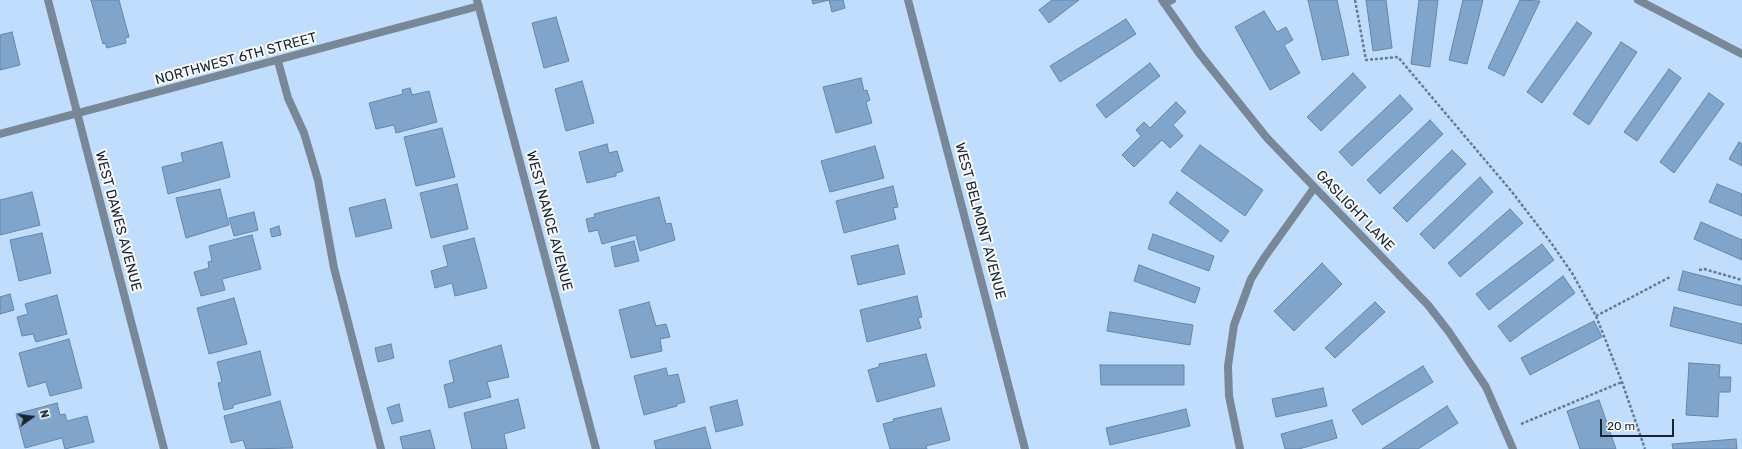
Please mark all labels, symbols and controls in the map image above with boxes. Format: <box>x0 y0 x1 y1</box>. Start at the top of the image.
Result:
street label: NORTHWEST 6TH STREET <box>153 29 319 89</box>
street label: WEST BELMONT AVENUE <box>951 141 1009 301</box>
street label: WEST DAWES AVENUE <box>91 149 145 293</box>
street label: WEST NANCE AVENUE <box>522 149 576 293</box>
street label: GASLIGHT LANE <box>1312 167 1398 255</box>
north arrow <box>12 397 52 437</box>
text: N <box>37 409 51 419</box>
scale bar <box>1602 411 1676 437</box>
text: 20 m <box>1607 419 1635 433</box>

